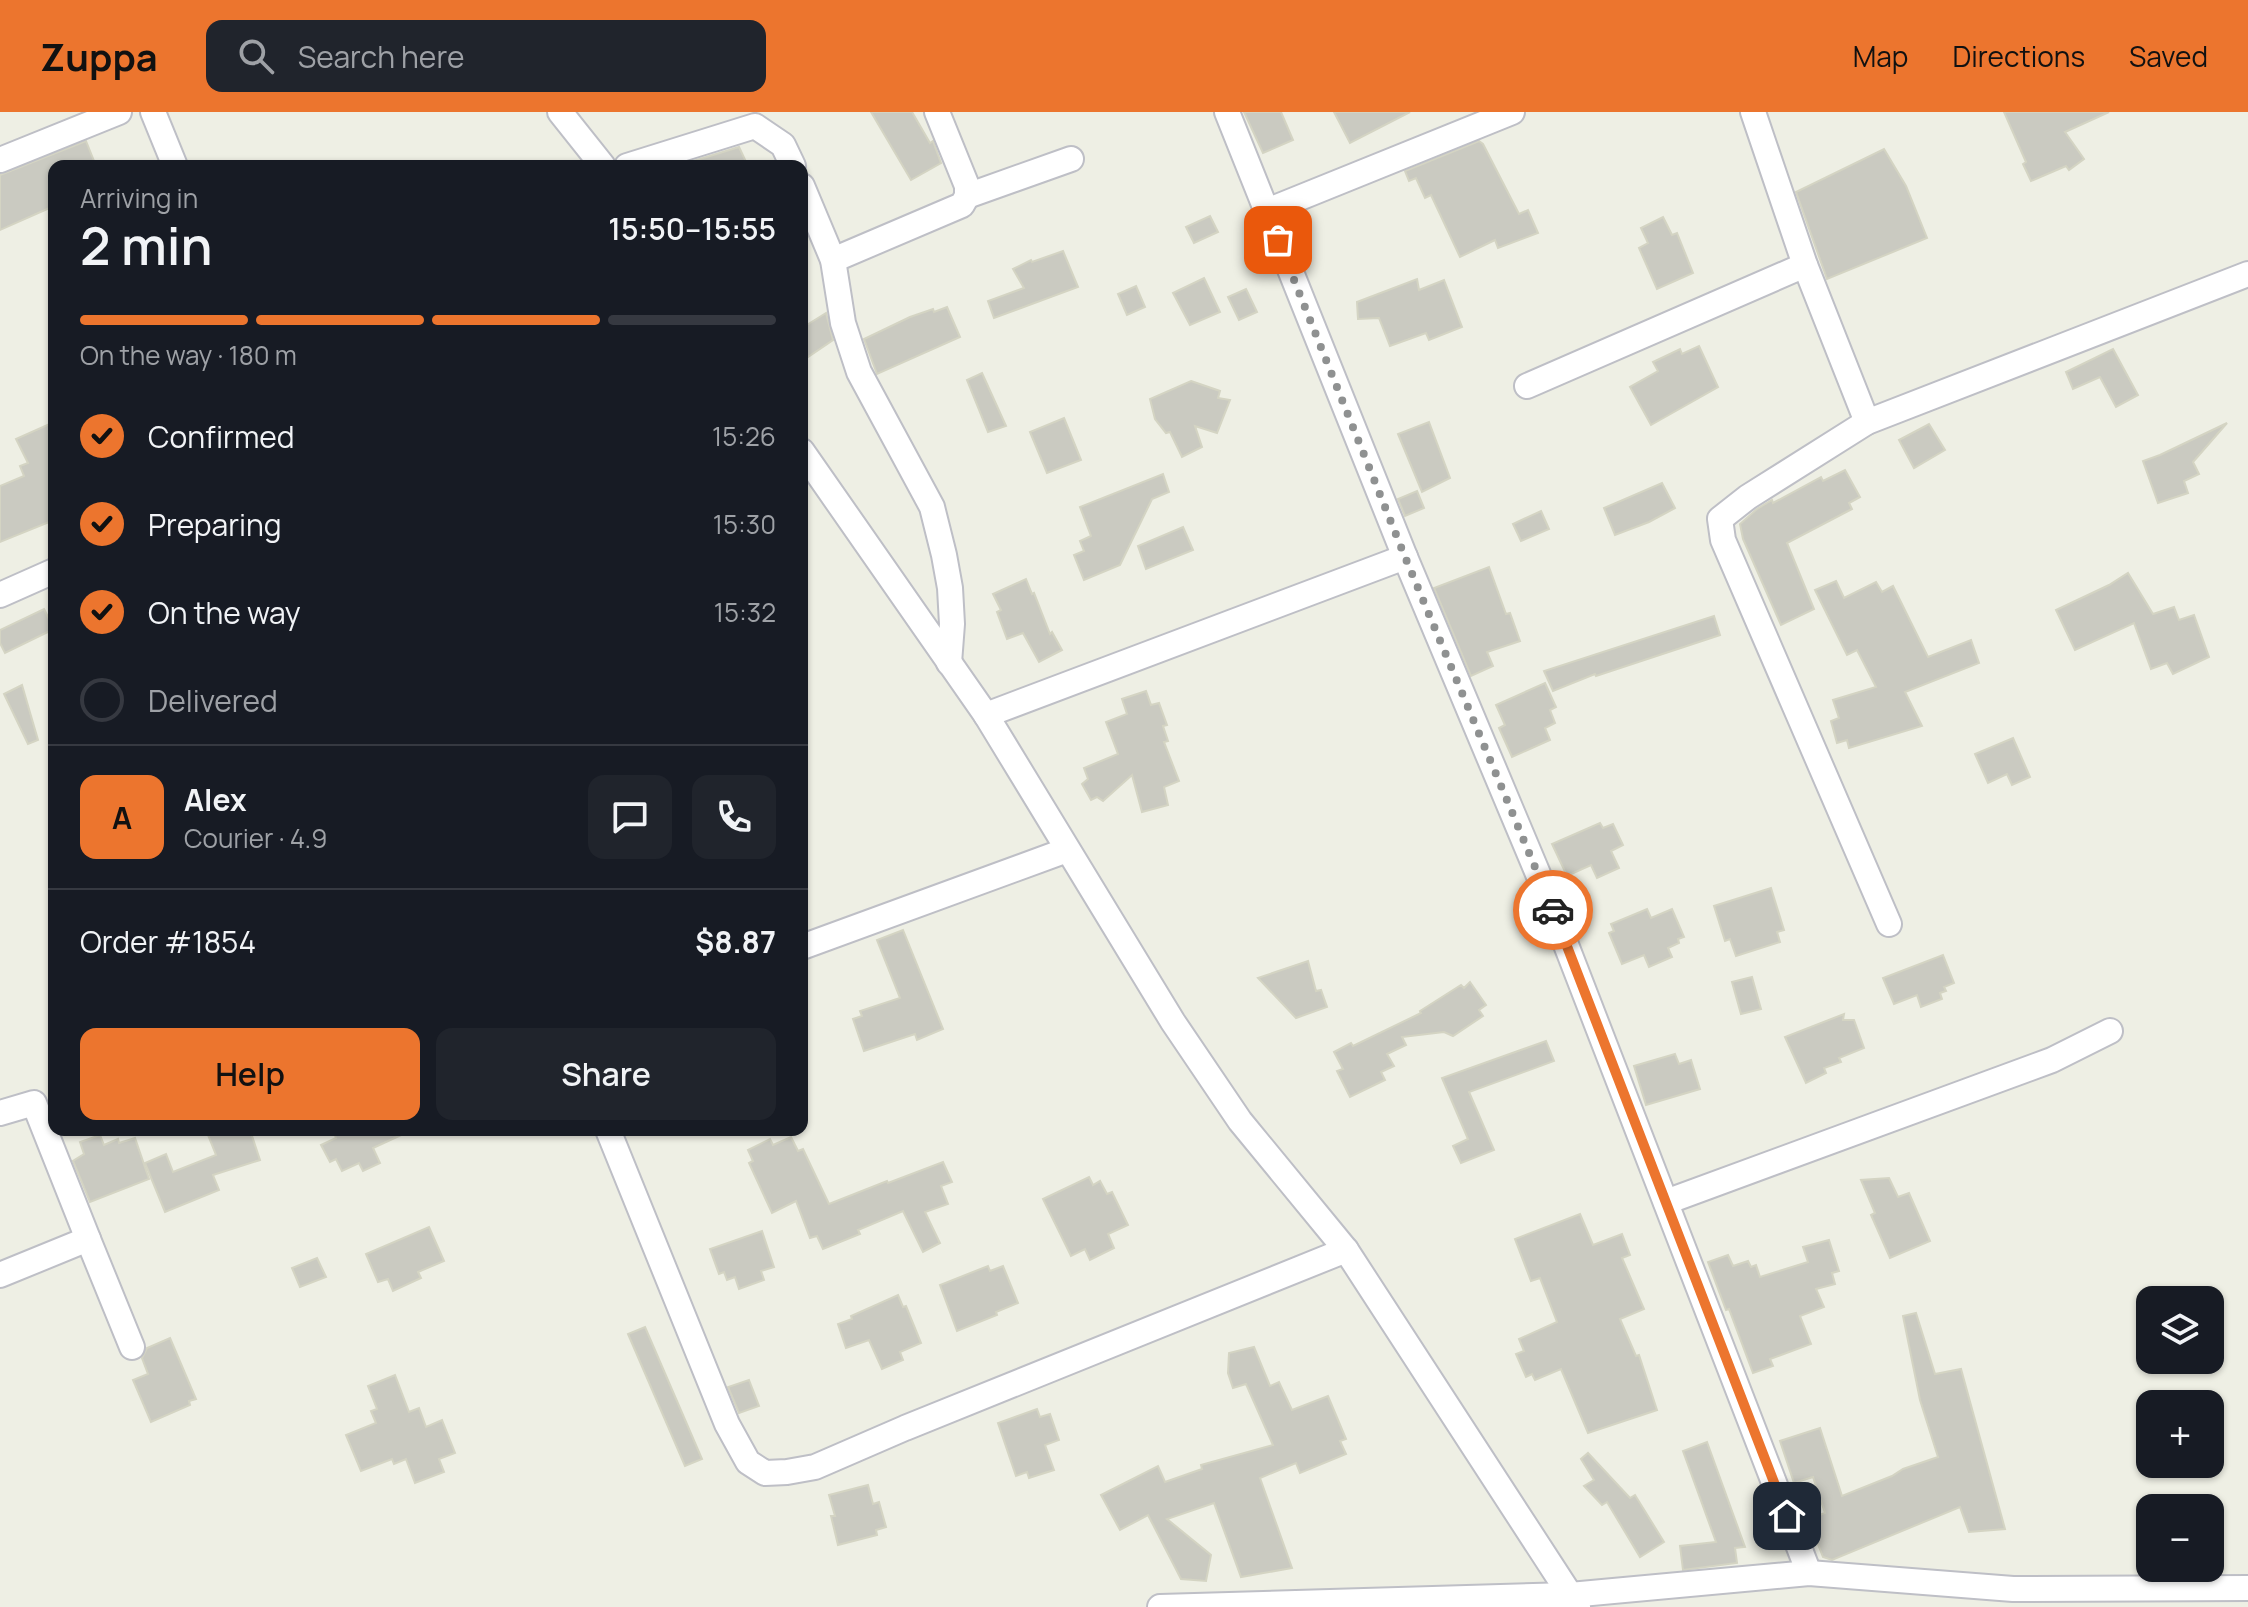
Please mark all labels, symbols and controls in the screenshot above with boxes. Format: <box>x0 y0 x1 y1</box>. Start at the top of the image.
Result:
search box <box>206 20 766 92</box>
text: Zuppa <box>40 30 158 82</box>
icon: search <box>234 34 278 78</box>
text: Search here <box>298 36 464 77</box>
text: Map <box>1853 37 1908 75</box>
text: Directions <box>1952 37 2085 75</box>
text: Saved <box>2129 37 2208 75</box>
text: Arriving in <box>80 180 198 216</box>
pin <box>1244 206 1312 274</box>
text: 15:50–15:55 <box>608 208 776 249</box>
text: 2 min <box>80 210 213 281</box>
icon: bag <box>1256 218 1300 262</box>
text: On the way · 180 m <box>80 337 297 373</box>
icon: check <box>80 414 124 458</box>
text: Confirmed <box>148 416 295 457</box>
text: 15:26 <box>712 418 776 454</box>
icon: check <box>80 502 124 546</box>
text: Preparing <box>148 504 282 545</box>
text: 15:30 <box>713 506 776 542</box>
icon: check <box>80 590 124 634</box>
text: On the way <box>148 592 301 633</box>
text: 15:32 <box>714 594 776 630</box>
text: Delivered <box>148 680 278 721</box>
button: chat <box>588 775 672 859</box>
button: phone <box>692 775 776 859</box>
text: Alex <box>184 779 247 820</box>
text: A <box>112 797 132 838</box>
text: Courier · 4.9 <box>184 820 327 856</box>
courier <box>1513 870 1593 950</box>
icon: car <box>1531 888 1575 932</box>
text: Order #1854 <box>80 921 256 962</box>
text: $8.87 <box>695 921 776 962</box>
button: Help <box>80 1028 420 1120</box>
button: Share <box>436 1028 776 1120</box>
map controls <box>2136 1286 2224 1582</box>
button: layers <box>2136 1286 2224 1374</box>
button: + <box>2136 1390 2224 1478</box>
pin <box>1753 1482 1821 1550</box>
icon: home <box>1765 1494 1809 1538</box>
button: − <box>2136 1494 2224 1582</box>

